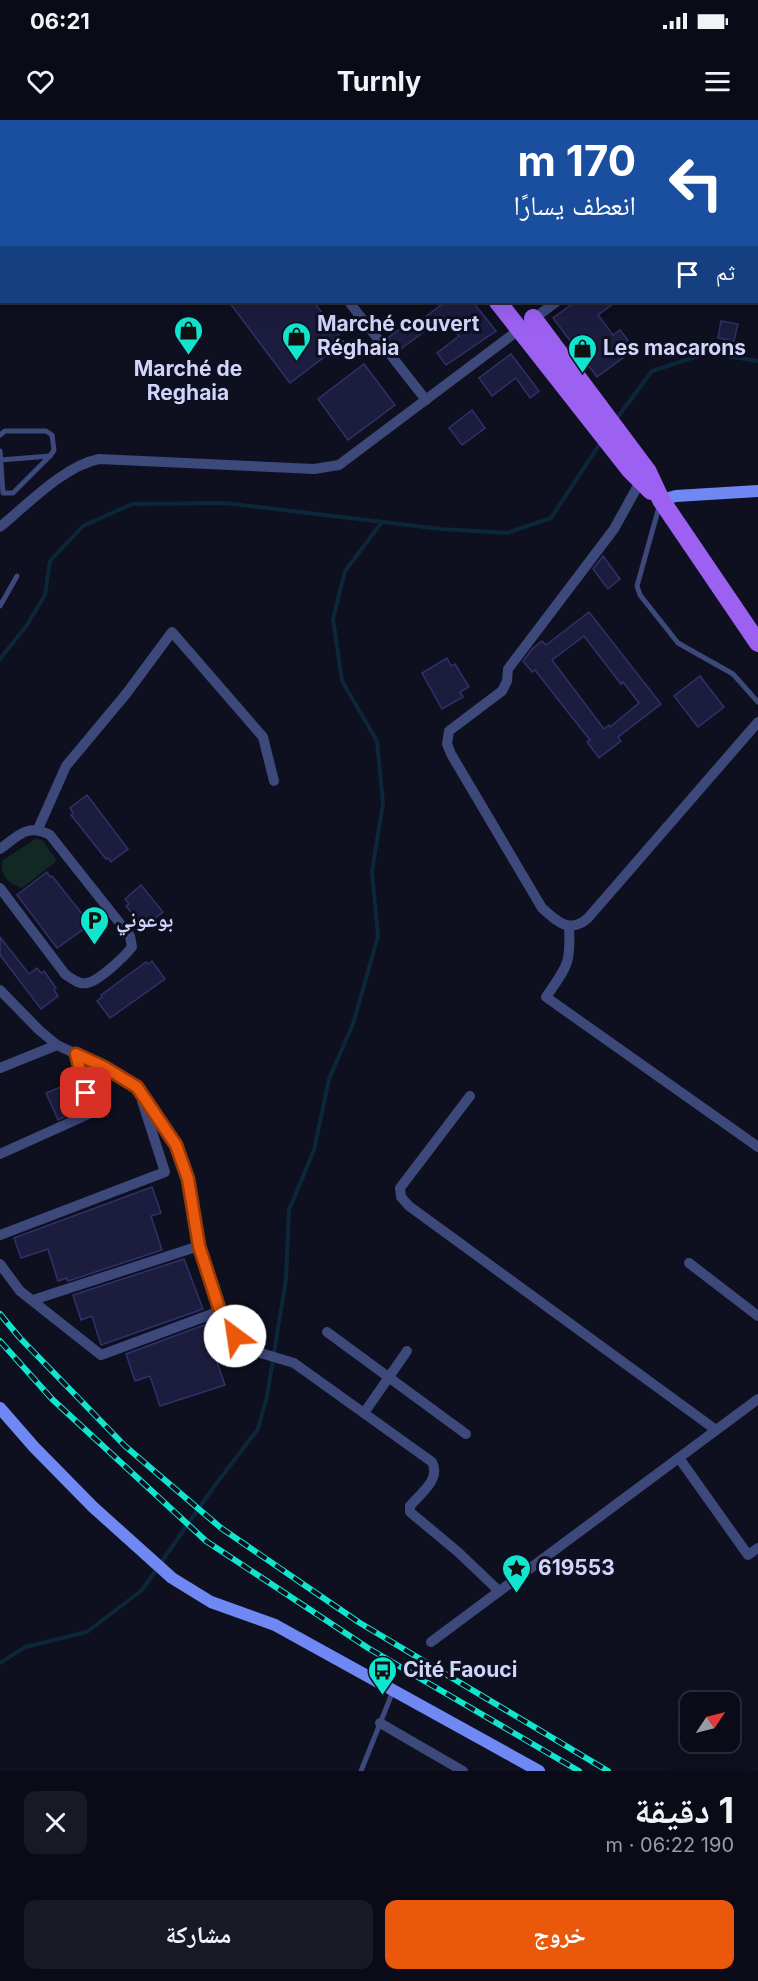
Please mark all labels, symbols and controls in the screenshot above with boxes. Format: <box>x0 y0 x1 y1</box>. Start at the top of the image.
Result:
text: 06:21 <box>30 8 90 34</box>
icon: heart <box>24 65 57 98</box>
text: Turnly <box>337 65 421 98</box>
icon: menu <box>701 65 734 98</box>
text: 170 m <box>518 135 636 186</box>
icon: left <box>657 144 735 222</box>
text: انعطف يسارًا <box>513 189 636 222</box>
icon: arrive <box>671 258 704 291</box>
text: ثم <box>716 259 735 285</box>
place label: Marché couvert Réghaia <box>317 311 480 360</box>
shop icon: Marché de Reghaia <box>172 314 204 356</box>
shop icon: Marché couvert Réghaia <box>280 320 312 362</box>
shop icon: Les macarons <box>566 332 598 374</box>
place label: Les macarons <box>603 335 746 360</box>
place label: Marché de Reghaia <box>134 356 242 405</box>
parking icon: بوعوني <box>79 904 111 946</box>
place label: بوعوني <box>116 907 173 936</box>
pin <box>60 1067 111 1118</box>
icon: arrive <box>69 1076 102 1109</box>
position arrow <box>203 1304 267 1368</box>
place icon: 619553 <box>501 1552 533 1594</box>
place label: 619553 <box>538 1555 615 1580</box>
bus stop icon: Cité Faouci <box>366 1654 398 1696</box>
place label: Cité Faouci <box>403 1657 517 1682</box>
north arrow <box>680 1692 740 1752</box>
map controls <box>680 1692 740 1752</box>
text: 1 دقيقة <box>634 1788 734 1832</box>
button: close <box>24 1791 87 1854</box>
text: 190 m · 06:22 <box>606 1833 734 1857</box>
button: مشاركة <box>24 1900 373 1969</box>
button: خروج <box>385 1900 734 1969</box>

